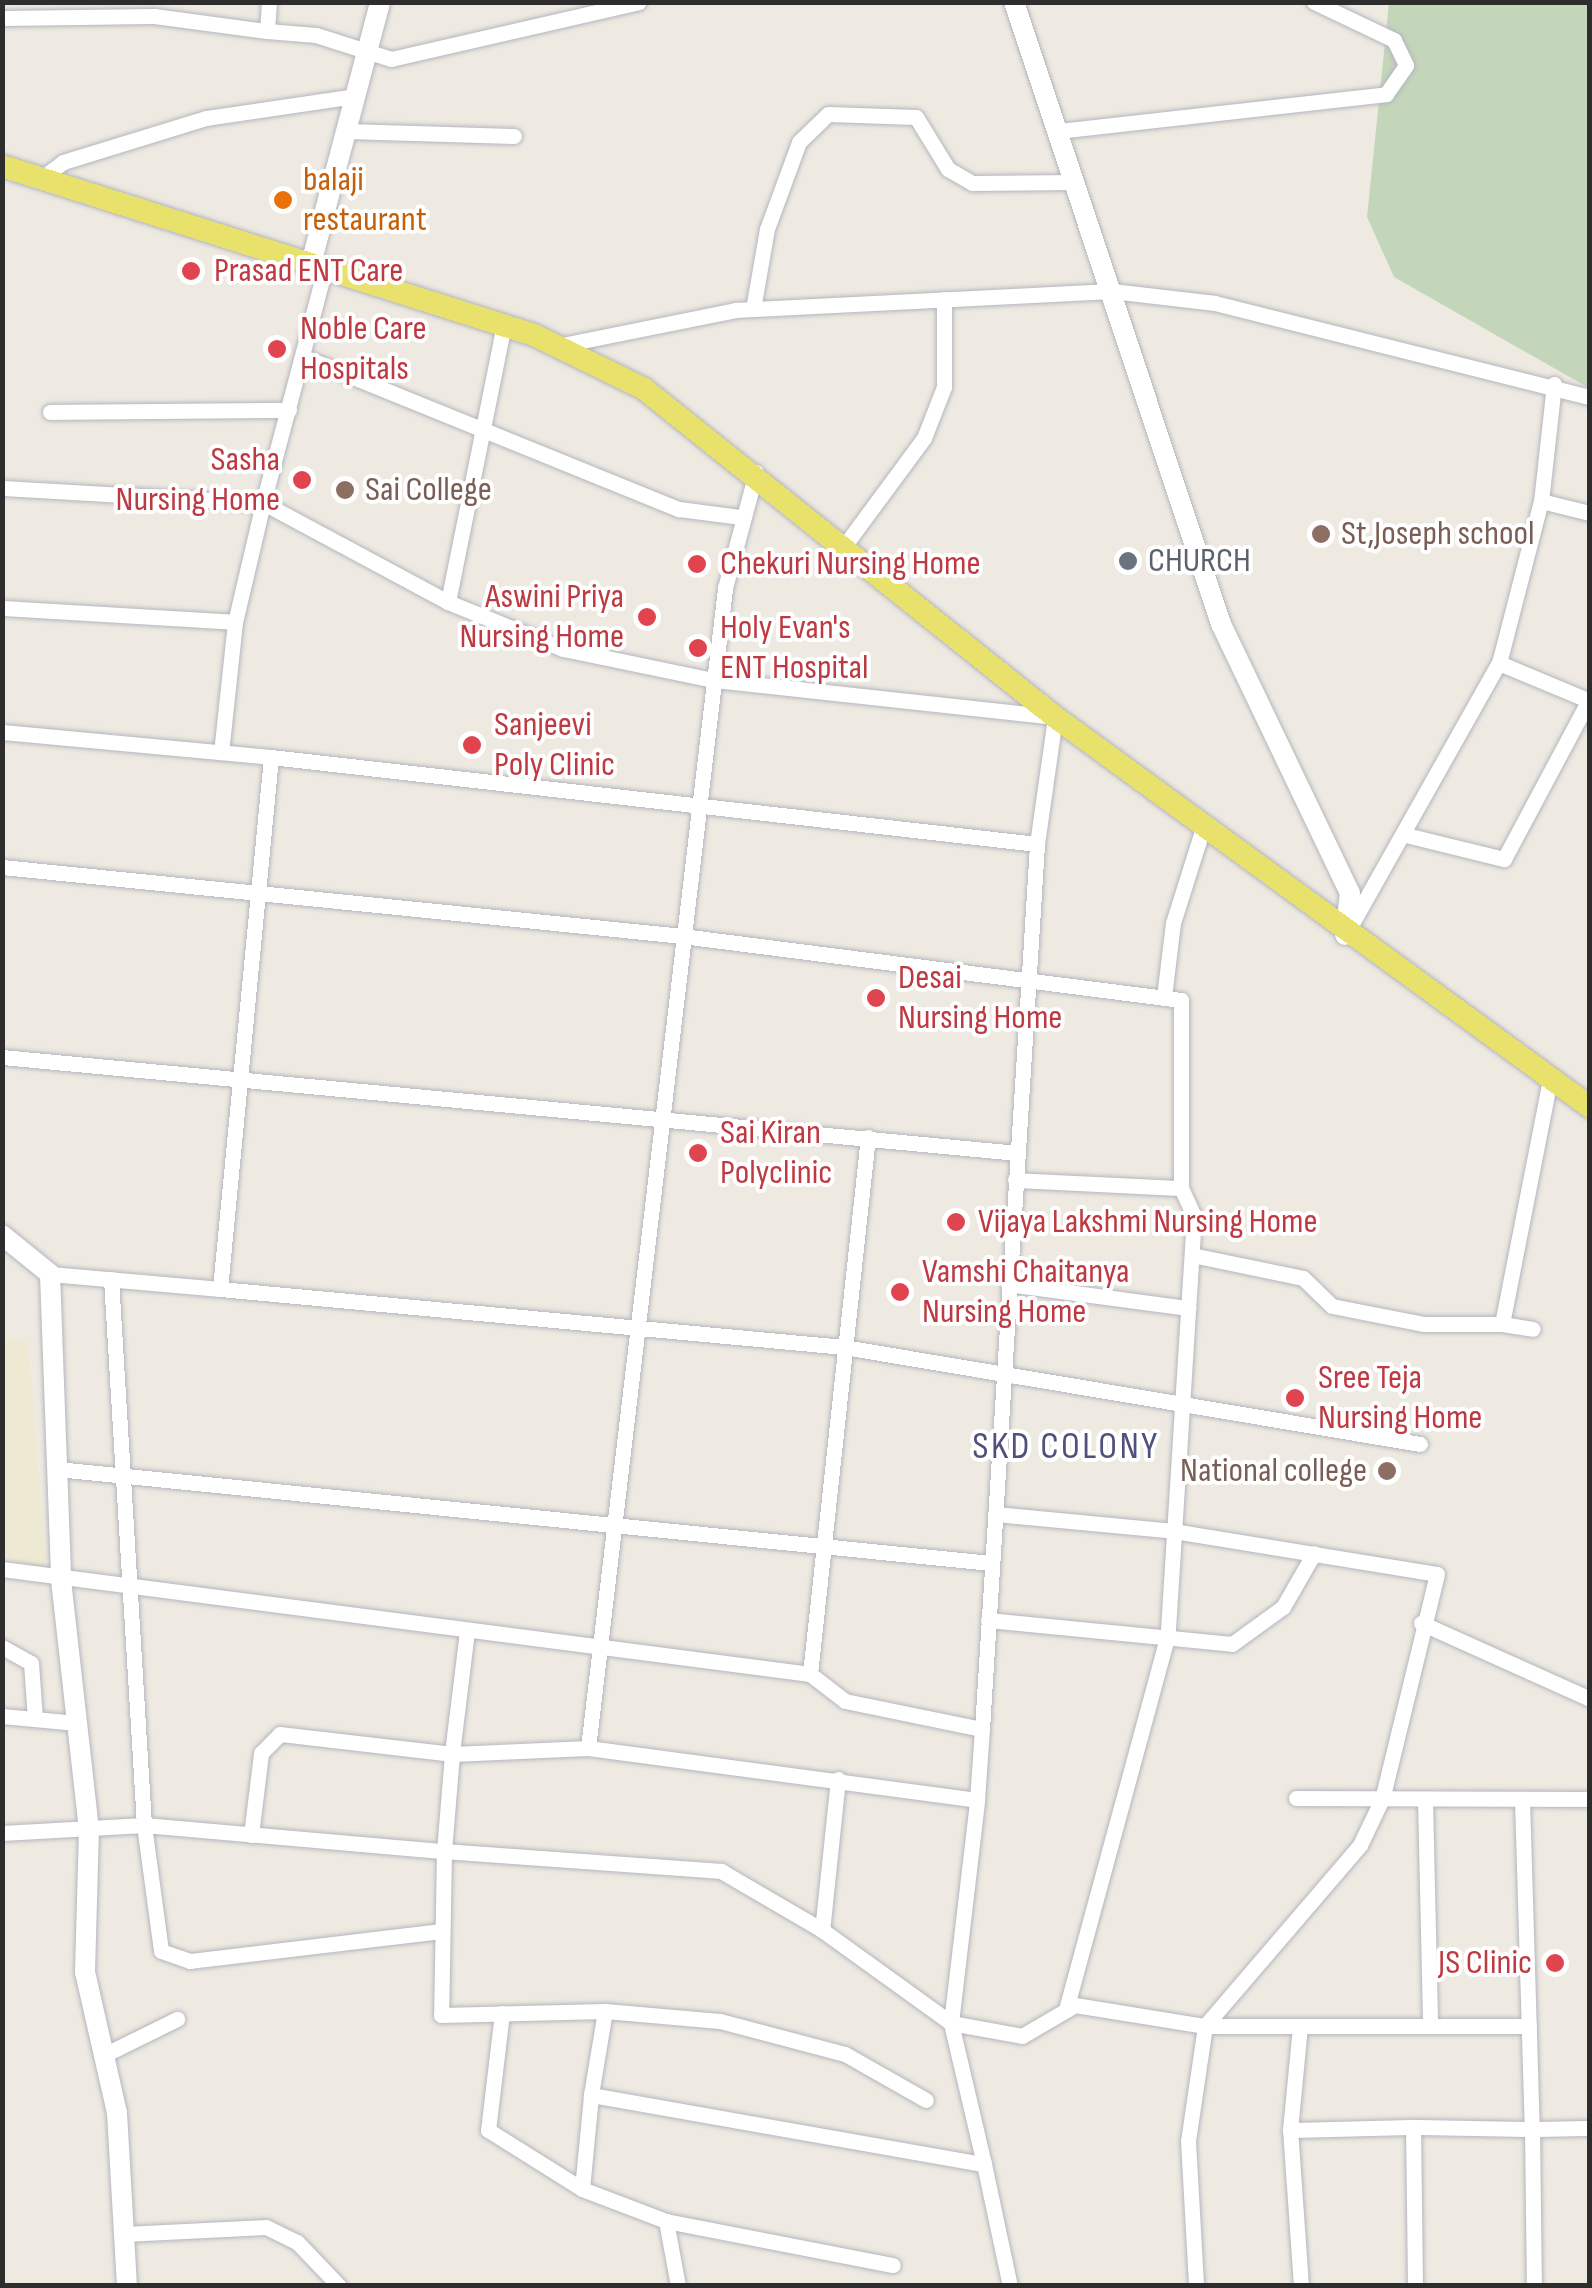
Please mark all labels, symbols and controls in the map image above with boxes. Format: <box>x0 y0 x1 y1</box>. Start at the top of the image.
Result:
place label: balaji restaurant <box>303 159 427 241</box>
marker: balaji restaurant <box>272 189 294 211</box>
place label: Prasad ENT Care <box>214 250 403 292</box>
marker: Prasad ENT Care <box>178 258 204 284</box>
place label: Noble Care Hospitals <box>300 308 426 390</box>
marker: Noble Care Hospitals <box>264 336 290 362</box>
place label: Sasha Nursing Home <box>116 439 280 521</box>
marker: Sasha Nursing Home <box>289 467 315 493</box>
place label: Sai College <box>365 469 492 511</box>
marker: Sai College <box>334 479 356 501</box>
place label: St,Joseph school <box>1341 513 1535 555</box>
marker: St,Joseph school <box>1310 523 1332 545</box>
place label: CHURCH <box>1148 540 1251 582</box>
place label: Chekuri Nursing Home <box>720 543 981 585</box>
marker: CHURCH <box>1117 550 1139 572</box>
marker: Chekuri Nursing Home <box>684 551 710 577</box>
place label: Aswini Priya Nursing Home <box>460 576 624 658</box>
marker: Aswini Priya Nursing Home <box>634 604 660 630</box>
place label: Holy Evan's ENT Hospital <box>720 607 868 689</box>
marker: Holy Evan's ENT Hospital <box>685 635 711 661</box>
place label: Sanjeevi Poly Clinic <box>494 704 615 786</box>
marker: Sanjeevi Poly Clinic <box>459 732 485 758</box>
place label: Desai Nursing Home <box>898 957 1062 1039</box>
marker: Desai Nursing Home <box>863 985 889 1011</box>
place label: Sai Kiran Polyclinic <box>720 1112 832 1194</box>
marker: Sai Kiran Polyclinic <box>685 1140 711 1166</box>
place label: Vijaya Lakshmi Nursing Home <box>978 1201 1318 1243</box>
marker: Vijaya Lakshmi Nursing Home <box>943 1209 969 1235</box>
place label: Vamshi Chaitanya Nursing Home <box>922 1251 1129 1333</box>
marker: Vamshi Chaitanya Nursing Home <box>887 1279 913 1305</box>
place label: Sree Teja Nursing Home <box>1318 1357 1482 1439</box>
marker: Sree Teja Nursing Home <box>1282 1385 1308 1411</box>
district label: SKD COLONY <box>972 1424 1160 1470</box>
place label: National college <box>1180 1450 1367 1492</box>
marker: National college <box>1376 1460 1398 1482</box>
place label: JS Clinic <box>1438 1942 1532 1984</box>
marker: JS Clinic <box>1542 1950 1568 1976</box>

